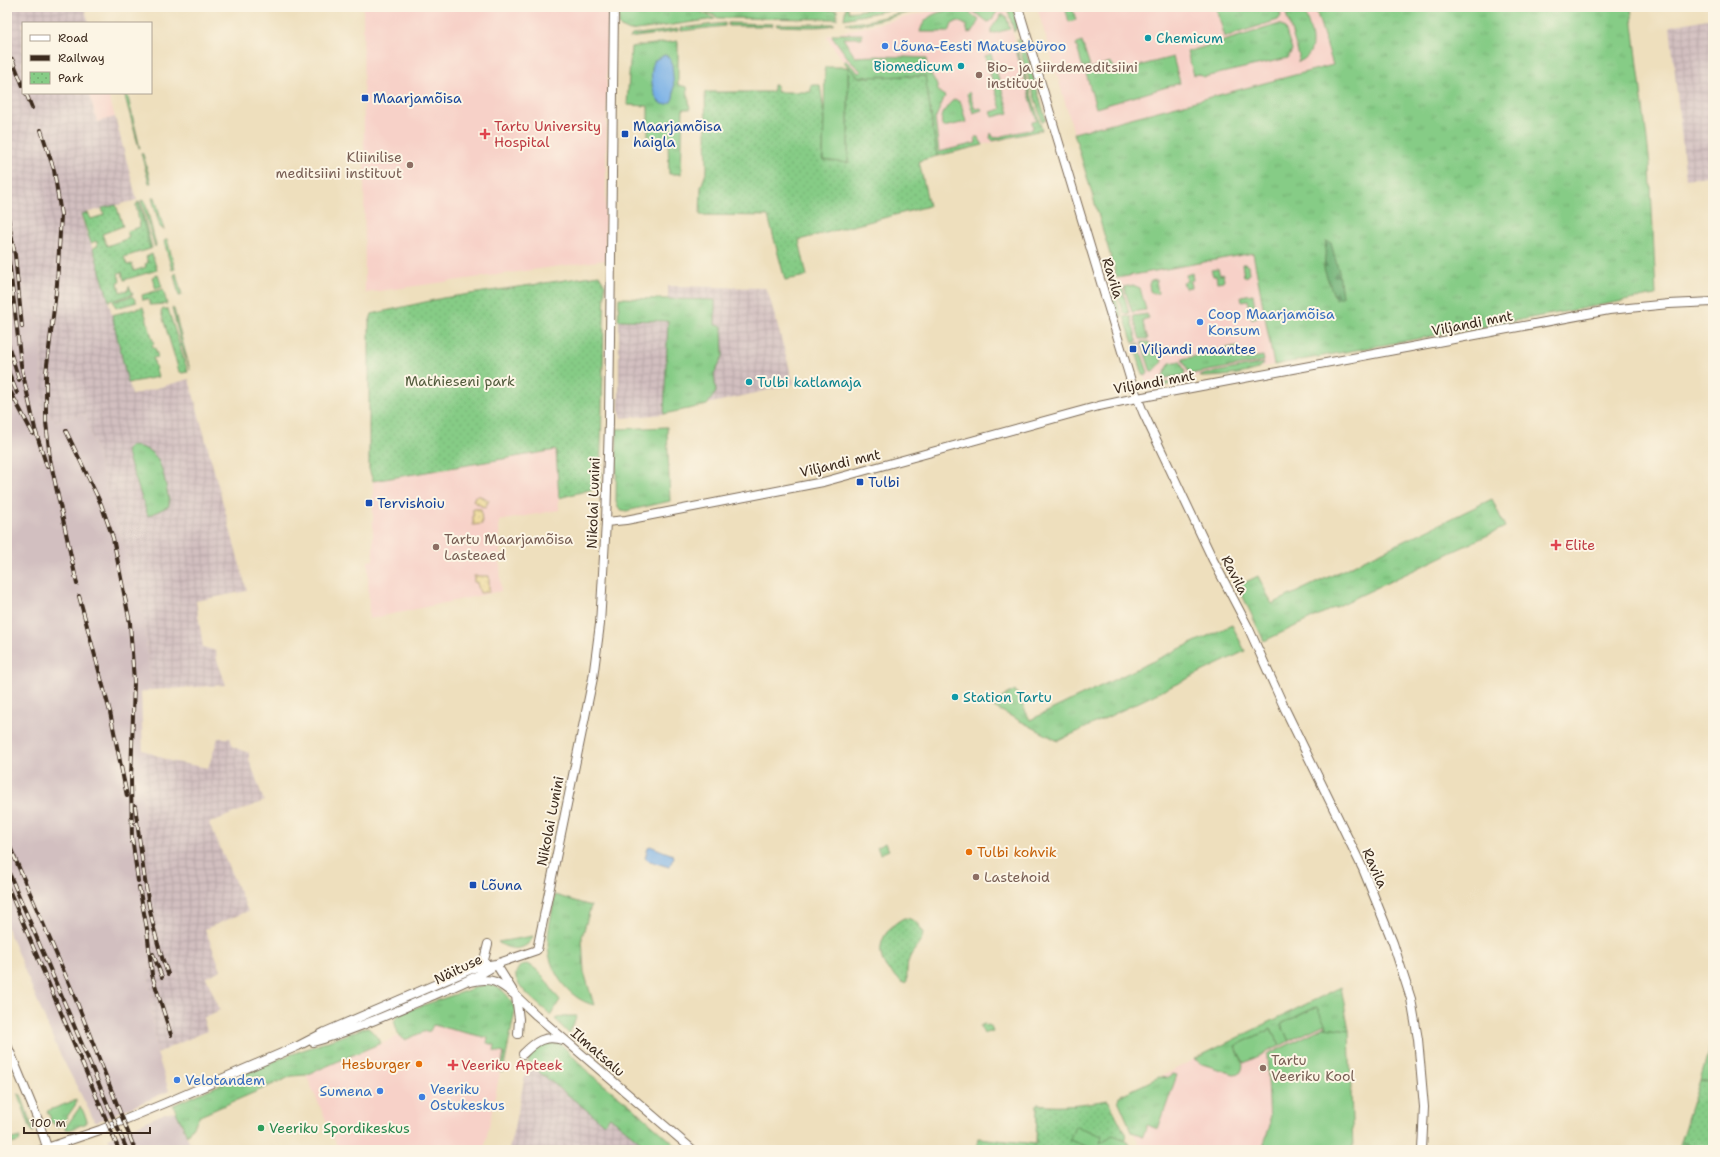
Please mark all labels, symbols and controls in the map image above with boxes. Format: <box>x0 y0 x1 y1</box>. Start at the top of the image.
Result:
legend <box>22 22 152 94</box>
place label: Chemicum <box>1156 29 1223 47</box>
text: Road <box>58 30 89 46</box>
marker: Chemicum <box>1143 33 1153 43</box>
place label: Lõuna-Eesti Matusebüroo <box>893 37 1066 55</box>
marker: Lõuna-Eesti Matusebüroo <box>880 41 890 51</box>
text: Railway <box>58 50 105 66</box>
place label: Biomedicum <box>873 57 953 75</box>
place label: Bio- ja siirdemeditsiini instituut <box>987 58 1138 92</box>
marker: Biomedicum <box>956 61 966 71</box>
text: Park <box>58 70 84 86</box>
marker: Bio- ja siirdemeditsiini instituut <box>974 70 984 80</box>
place label: Maarjamõisa <box>373 89 462 107</box>
marker: Maarjamõisa <box>360 93 370 103</box>
place label: Tartu University Hospital <box>494 117 601 151</box>
place label: Maarjamõisa haigla <box>633 117 722 151</box>
marker: Tartu University Hospital <box>479 128 491 140</box>
marker: Maarjamõisa haigla <box>620 129 630 139</box>
place label: Kliinilise meditsiini instituut <box>275 148 402 182</box>
marker: Kliinilise meditsiini instituut <box>405 160 415 170</box>
street label: Ravila <box>1098 255 1128 301</box>
place label: Coop Maarjamõisa Konsum <box>1208 305 1335 339</box>
street label: Viljandi mnt <box>1430 306 1514 340</box>
marker: Coop Maarjamõisa Konsum <box>1195 317 1205 327</box>
place label: Viljandi maantee <box>1141 340 1256 358</box>
marker: Viljandi maantee <box>1128 344 1138 354</box>
street label: Viljandi mnt <box>1112 366 1196 398</box>
park label: Mathieseni park <box>405 372 515 390</box>
place label: Tulbi katlamaja <box>757 373 862 391</box>
marker: Tulbi katlamaja <box>744 377 754 387</box>
street label: Viljandi mnt <box>798 445 882 481</box>
street label: Nikolai Lunini <box>582 457 604 549</box>
place label: Tulbi <box>868 473 900 491</box>
marker: Tulbi <box>855 477 865 487</box>
place label: Tervishoiu <box>377 494 445 512</box>
marker: Tervishoiu <box>364 498 374 508</box>
place label: Tartu Maarjamõisa Lasteaed <box>444 530 573 564</box>
place label: Elite <box>1565 536 1595 554</box>
marker: Elite <box>1550 539 1562 551</box>
marker: Tartu Maarjamõisa Lasteaed <box>431 542 441 552</box>
street label: Ravila <box>1218 552 1253 598</box>
place label: Station Tartu <box>963 688 1052 706</box>
marker: Station Tartu <box>950 692 960 702</box>
street label: Nikolai Lunini <box>532 774 568 868</box>
place label: Tulbi kohvik <box>977 843 1057 861</box>
street label: Ravila <box>1358 845 1392 891</box>
marker: Tulbi kohvik <box>964 847 974 857</box>
place label: Lastehoid <box>984 868 1050 886</box>
marker: Lastehoid <box>971 872 981 882</box>
place label: Lõuna <box>481 876 522 894</box>
marker: Lõuna <box>468 880 478 890</box>
street label: Näituse <box>431 950 485 988</box>
street label: Ilmatsalu <box>567 1024 629 1080</box>
place label: Tartu Veeriku Kool <box>1271 1051 1356 1085</box>
place label: Hesburger <box>341 1055 411 1073</box>
place label: Veeriku Apteek <box>461 1056 563 1074</box>
marker: Hesburger <box>414 1059 424 1069</box>
marker: Veeriku Apteek <box>448 1060 458 1070</box>
marker: Tartu Veeriku Kool <box>1258 1063 1268 1073</box>
place label: Velotandem <box>185 1071 265 1089</box>
marker: Velotandem <box>172 1075 182 1085</box>
place label: Veeriku Ostukeskus <box>430 1080 505 1114</box>
place label: Sumena <box>319 1082 372 1100</box>
marker: Sumena <box>375 1086 385 1096</box>
marker: Veeriku Ostukeskus <box>417 1092 427 1102</box>
scale bar <box>24 1109 150 1135</box>
text: 100 m <box>30 1115 66 1131</box>
place label: Veeriku Spordikeskus <box>269 1119 410 1137</box>
marker: Veeriku Spordikeskus <box>256 1123 266 1133</box>

